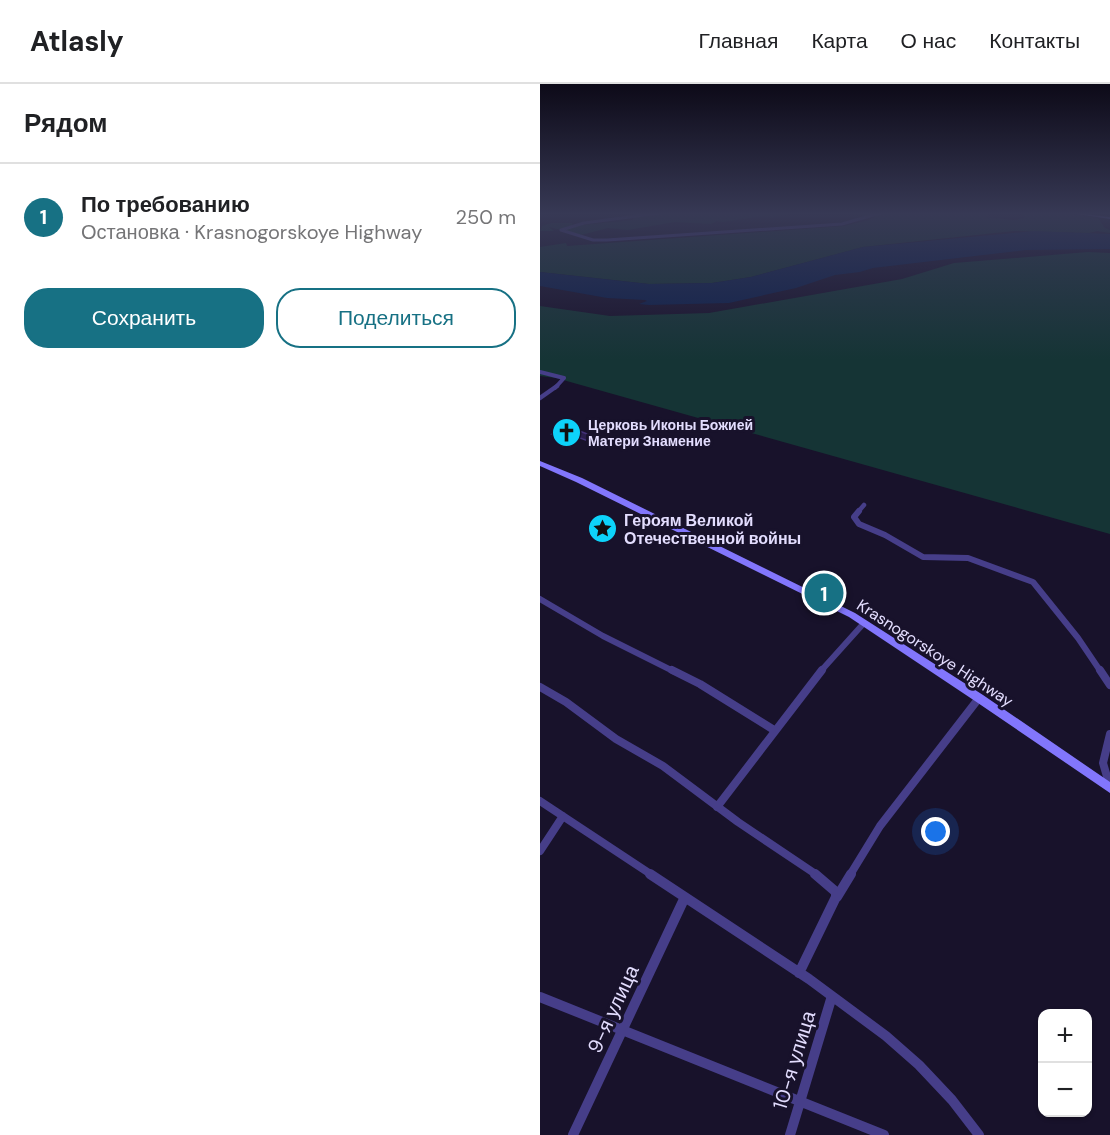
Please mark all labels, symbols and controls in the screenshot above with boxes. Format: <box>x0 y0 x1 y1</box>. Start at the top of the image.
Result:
text: Atlasly <box>30 23 124 60</box>
text: Главная <box>698 27 778 55</box>
text: Карта <box>811 27 868 55</box>
text: О нас <box>901 27 956 55</box>
text: Контакты <box>989 27 1080 55</box>
text: Рядом <box>24 106 107 140</box>
text: По требованию <box>81 190 250 219</box>
text: 1 <box>40 204 47 230</box>
text: 250 m <box>455 204 516 230</box>
text: Остановка · Krasnogorskoye Highway <box>81 219 422 245</box>
button: Сохранить <box>24 288 264 348</box>
button: Поделиться <box>276 288 516 348</box>
place label: Церковь Иконы Божией Матери Знамение <box>588 416 753 450</box>
church icon: Церковь Иконы Божией Матери Знамение <box>551 417 583 449</box>
place label: Героям Великой Отечественной войны <box>624 510 801 549</box>
place icon: Героям Великой Отечественной войны <box>587 513 619 545</box>
pin: 1 <box>804 570 844 616</box>
street label: Krasnogorskoye Highway <box>853 595 1017 712</box>
your location <box>921 817 950 846</box>
street label: 9-я улица <box>581 960 645 1057</box>
street label: 10-я улица <box>767 1007 822 1113</box>
map controls <box>1038 1009 1092 1117</box>
button: + <box>1038 1009 1092 1063</box>
button: − <box>1038 1063 1092 1117</box>

